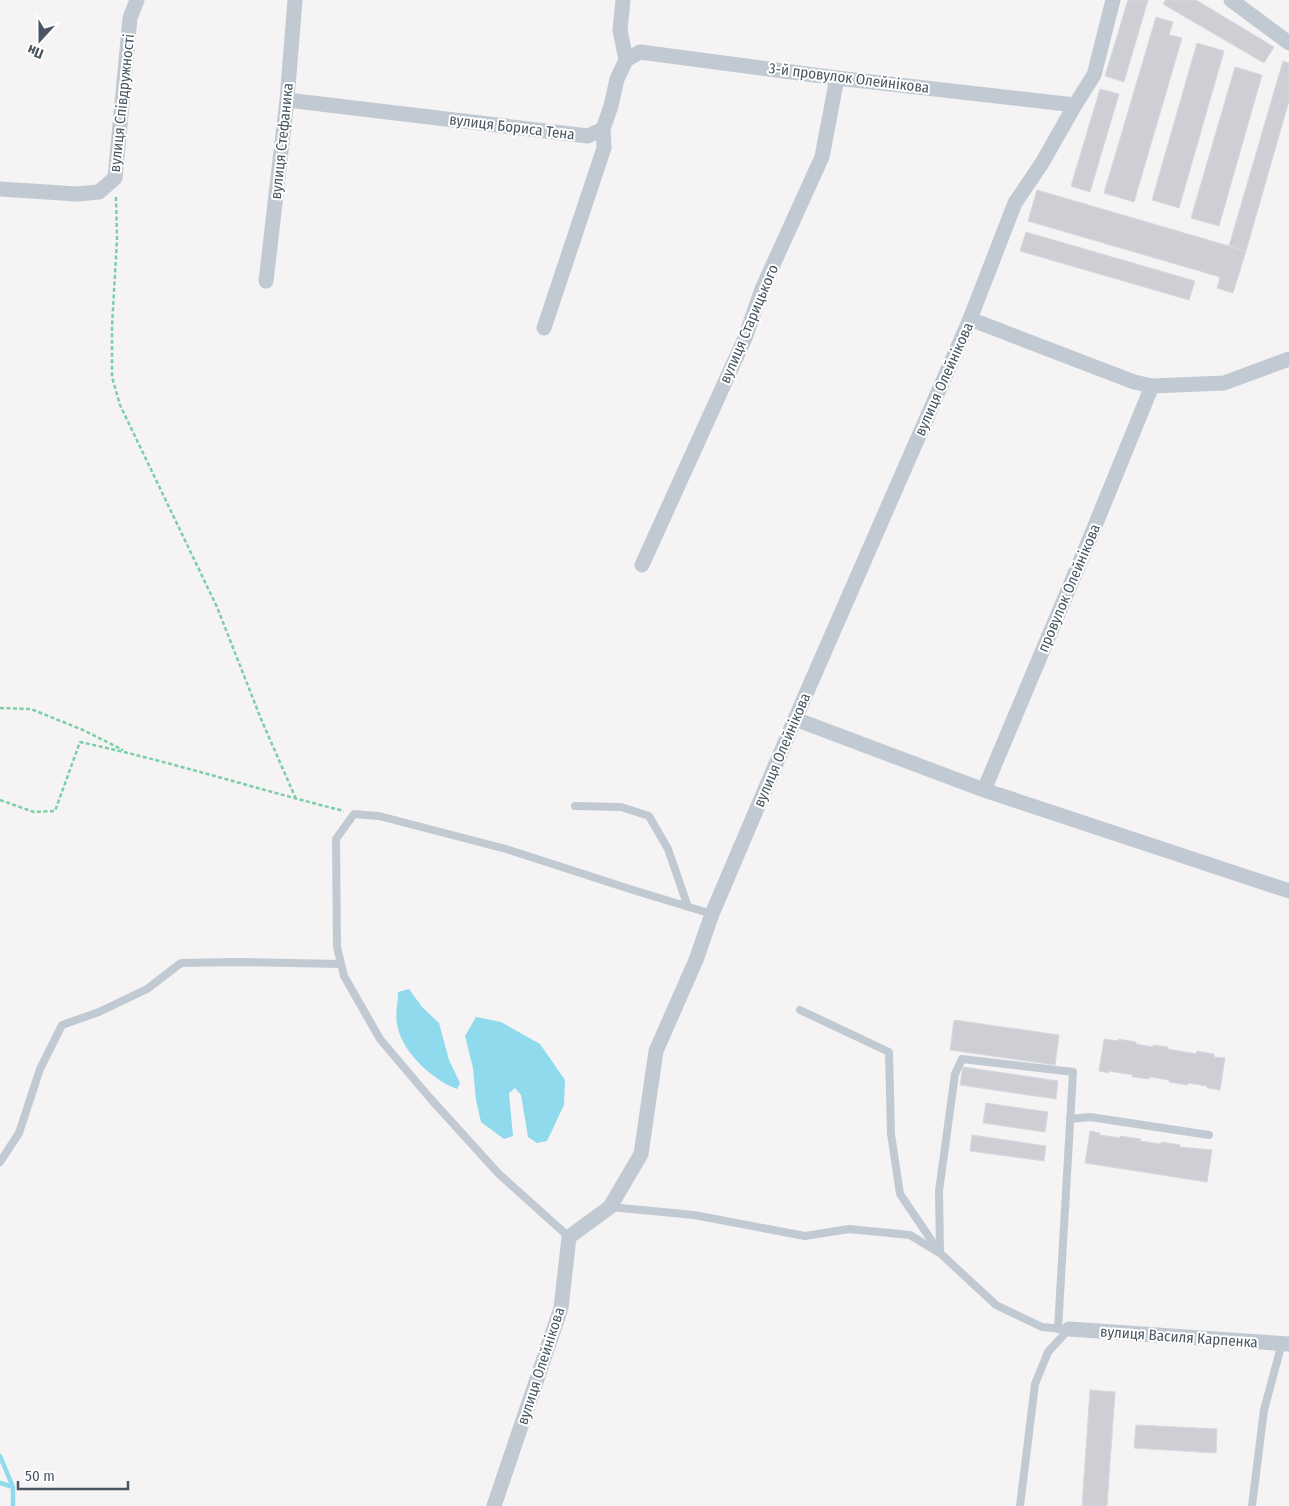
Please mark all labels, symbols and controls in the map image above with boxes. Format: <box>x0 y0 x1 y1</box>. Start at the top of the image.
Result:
north arrow <box>15 15 65 65</box>
street label: вулиця Співдружності <box>106 33 138 173</box>
text: Пн <box>25 41 46 62</box>
street label: 3-й провулок Олейнікова <box>768 59 930 97</box>
street label: вулиця Стефаника <box>267 82 297 200</box>
street label: вулиця Бориса Тена <box>448 110 576 144</box>
street label: вулиця Старицького <box>716 262 782 386</box>
street label: вулиця Олейнікова <box>911 319 977 439</box>
street label: провулок Олейнікова <box>1034 521 1104 655</box>
street label: вулиця Олейнікова <box>750 690 814 810</box>
street label: вулиця Олейнікова <box>514 1305 568 1427</box>
street label: вулиця Василя Карпенка <box>1100 1323 1258 1351</box>
scale bar <box>18 1458 128 1490</box>
text: 50 m <box>25 1467 55 1485</box>

